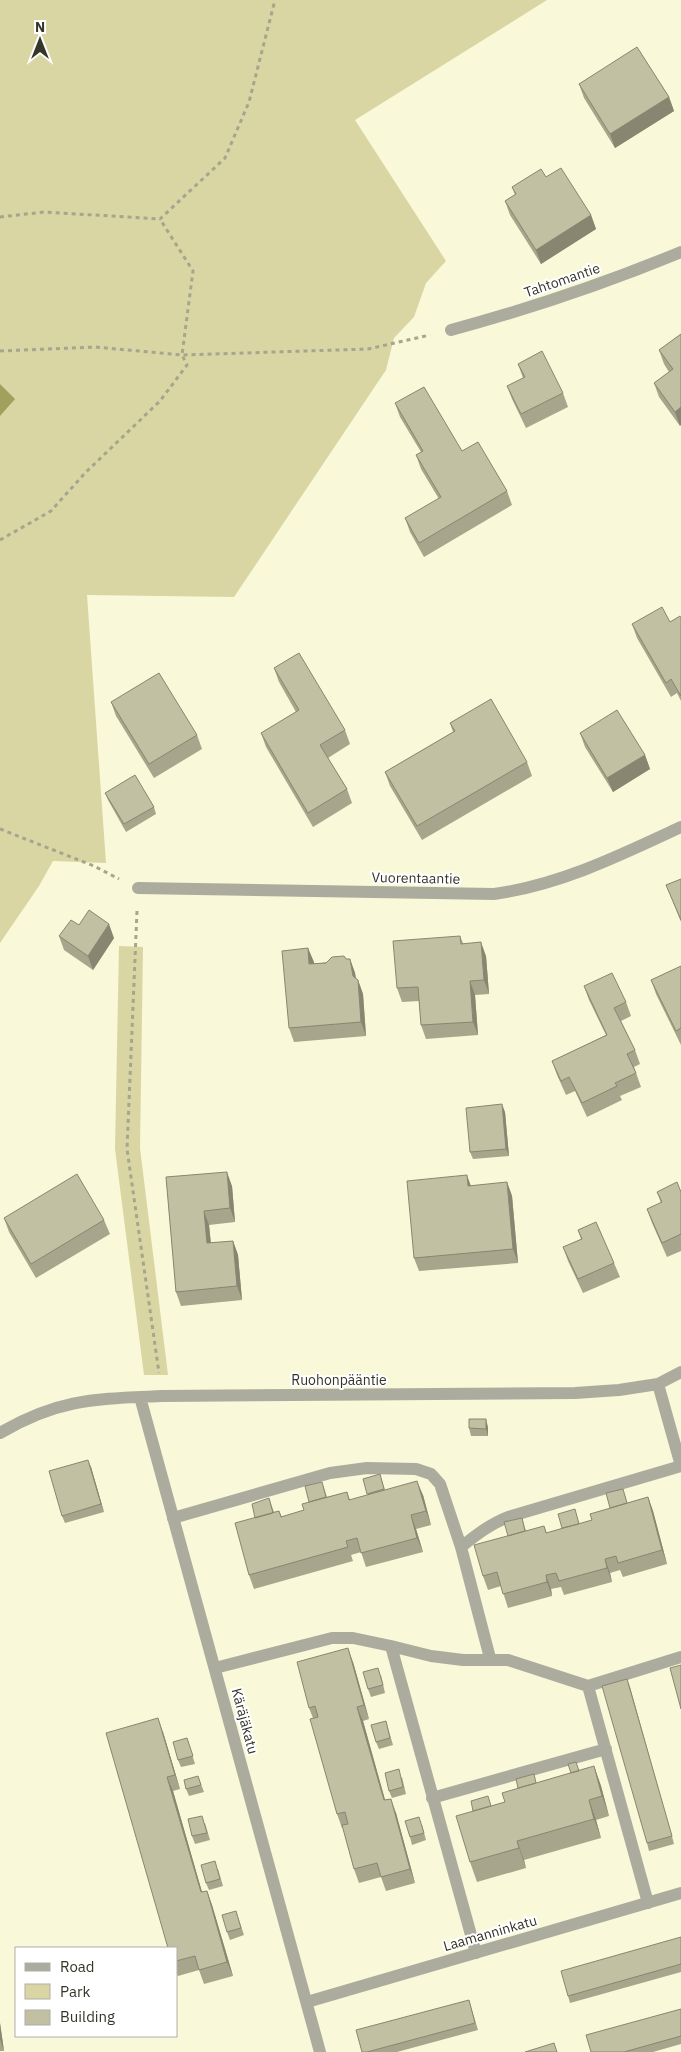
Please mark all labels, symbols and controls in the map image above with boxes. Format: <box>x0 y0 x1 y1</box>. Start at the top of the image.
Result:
north arrow <box>15 15 65 65</box>
text: N <box>35 18 45 36</box>
street label: Tahtomantie <box>522 259 603 301</box>
street label: Vuorentaantie <box>372 868 461 888</box>
street label: Ruohonpääntie <box>291 1371 387 1389</box>
street label: Käräjäkatu <box>228 1686 262 1756</box>
street label: Laamanninkatu <box>441 1911 539 1955</box>
legend <box>15 1947 178 2037</box>
text: Road <box>60 1957 95 1976</box>
text: Park <box>60 1982 90 2001</box>
text: Building <box>60 2007 115 2026</box>

